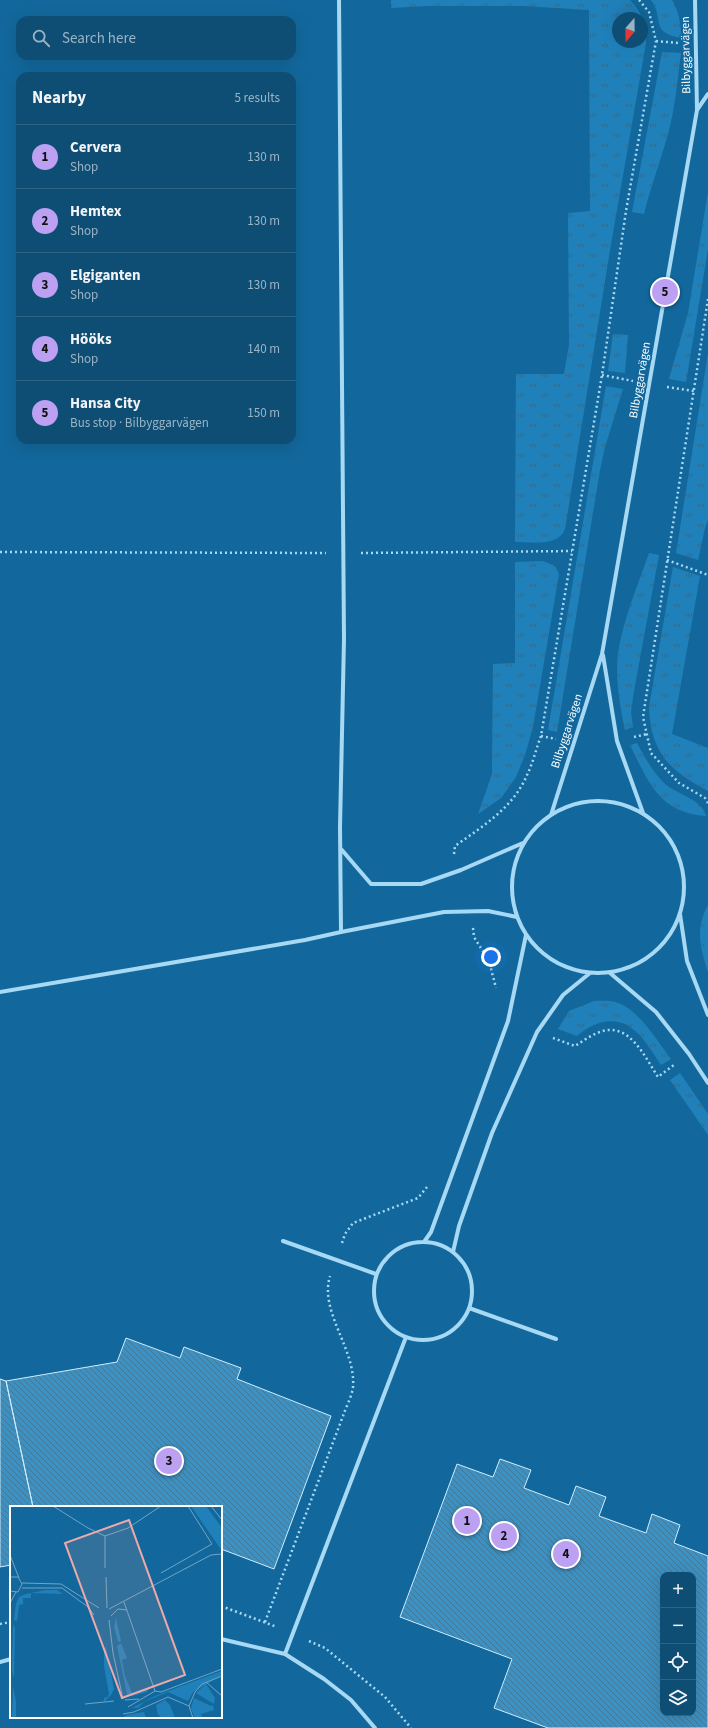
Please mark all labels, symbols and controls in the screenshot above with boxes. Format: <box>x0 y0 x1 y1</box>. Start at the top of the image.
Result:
north arrow <box>612 12 648 48</box>
search box <box>16 16 296 60</box>
street label: Bilbyggarvägen <box>677 16 695 94</box>
icon: search <box>30 27 52 49</box>
text: Search here <box>62 28 136 49</box>
text: Nearby <box>32 86 86 110</box>
text: 5 results <box>235 89 280 107</box>
text: Cervera <box>70 137 122 158</box>
text: 1 <box>42 148 48 166</box>
text: 130 m <box>247 148 280 166</box>
text: Shop <box>70 158 98 176</box>
text: Hemtex <box>70 201 121 222</box>
text: 2 <box>42 212 48 230</box>
text: 130 m <box>247 212 280 230</box>
text: Shop <box>70 222 98 240</box>
text: Elgiganten <box>70 265 141 286</box>
text: 3 <box>42 276 48 294</box>
text: 130 m <box>247 276 280 294</box>
pin: 5 <box>652 277 678 307</box>
text: Shop <box>70 286 98 304</box>
text: Hööks <box>70 329 112 350</box>
text: 4 <box>42 340 48 358</box>
text: 140 m <box>247 340 280 358</box>
street label: Bilbyggarvägen <box>625 340 655 420</box>
text: Shop <box>70 350 98 368</box>
text: Hansa City <box>70 393 141 414</box>
text: 5 <box>42 404 48 422</box>
text: 150 m <box>247 404 280 422</box>
text: Bus stop · Bilbyggarvägen <box>70 414 209 432</box>
street label: Bilbyggarvägen <box>547 692 587 770</box>
your location <box>481 947 501 967</box>
pin: 3 <box>156 1446 182 1476</box>
inset map <box>10 1506 222 1718</box>
pin: 1 <box>454 1506 480 1536</box>
pin: 2 <box>491 1521 517 1551</box>
pin: 4 <box>553 1539 579 1569</box>
map controls <box>660 1572 696 1716</box>
button: + <box>660 1572 696 1608</box>
button: − <box>660 1608 696 1644</box>
button: locate <box>660 1644 696 1680</box>
button: layers <box>660 1680 696 1716</box>

